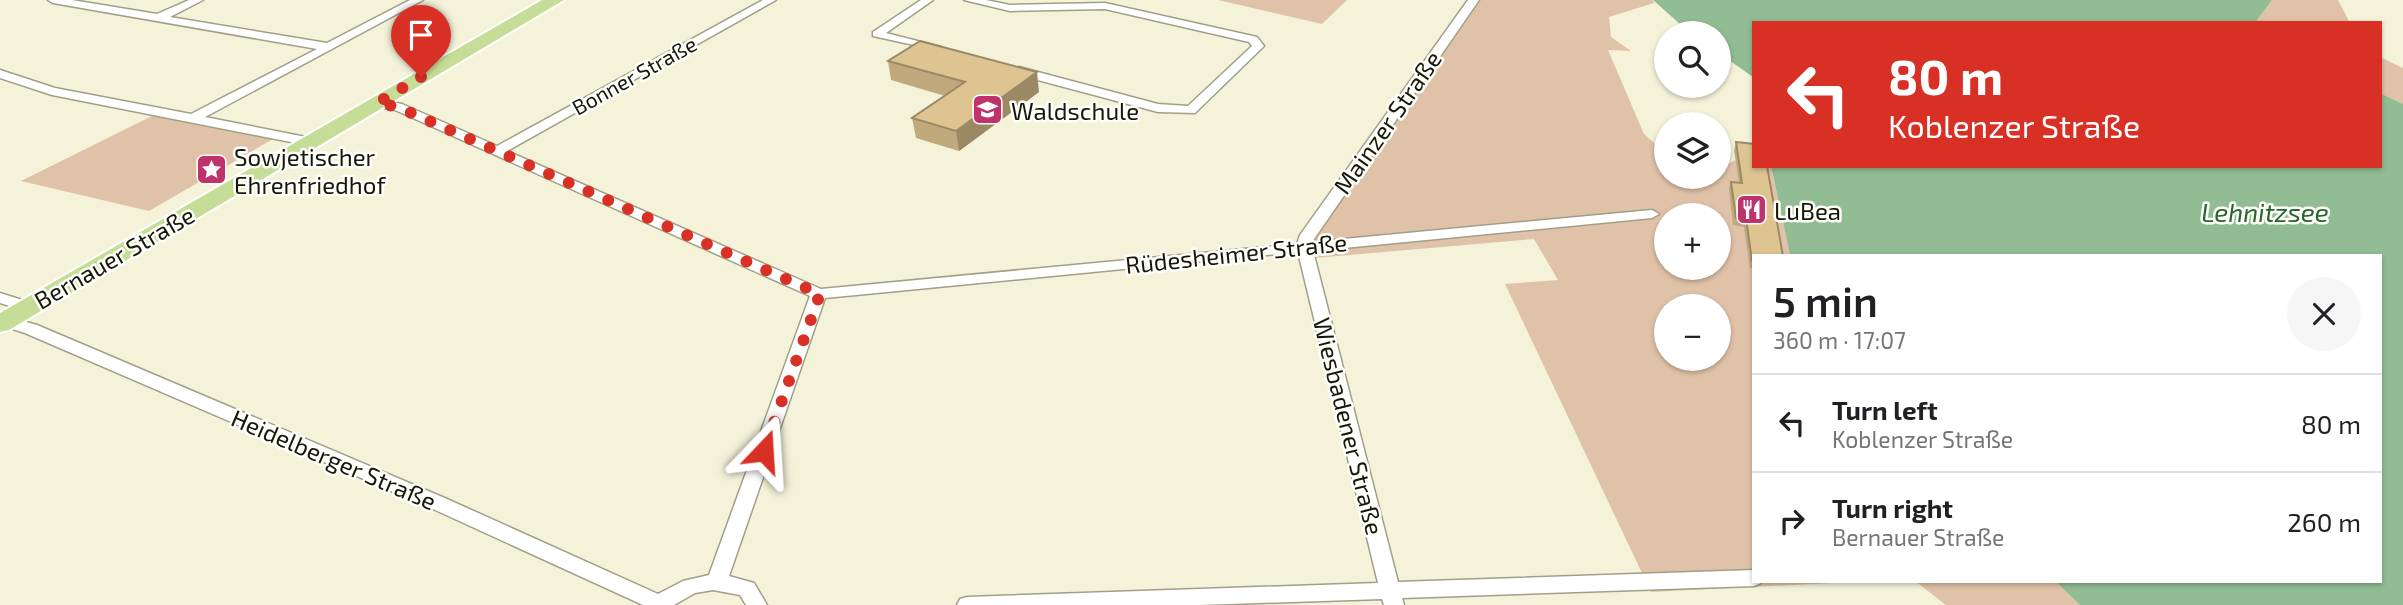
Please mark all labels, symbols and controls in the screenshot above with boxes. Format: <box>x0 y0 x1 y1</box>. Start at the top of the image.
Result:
pin <box>391 5 451 77</box>
icon: arrive <box>402 16 440 54</box>
map controls <box>1654 21 1731 371</box>
button: search <box>1654 21 1731 98</box>
street label: Bonner Straße <box>567 31 701 119</box>
street label: Mainzer Straße <box>1327 45 1447 199</box>
text: 80 m <box>1888 46 2003 105</box>
icon: left <box>1773 49 1864 140</box>
school or university icon: Waldschule <box>971 93 1005 127</box>
place label: Waldschule <box>1011 96 1139 125</box>
text: Koblenzer Straße <box>1888 106 2140 144</box>
button: layers <box>1654 112 1731 189</box>
place label: Sowjetischer Ehrenfriedhof <box>234 142 386 199</box>
place icon: Sowjetischer Ehrenfriedhof <box>194 153 228 187</box>
restaurant icon: LuBea <box>1734 193 1768 227</box>
place label: LuBea <box>1774 196 1841 225</box>
water label: Lehnitzsee <box>2201 196 2329 227</box>
street label: Bernauer Straße <box>29 199 199 315</box>
button: + <box>1654 203 1731 280</box>
street label: Rüdesheimer Straße <box>1124 227 1348 279</box>
text: 5 min <box>1773 275 1878 325</box>
button: close <box>2287 277 2361 351</box>
button: − <box>1654 294 1731 371</box>
street label: Wiesbadener Straße <box>1308 314 1390 538</box>
text: 360 m · 17:07 <box>1773 326 1906 354</box>
text: Turn left <box>1832 394 1938 425</box>
street label: Heidelberger Straße <box>227 403 441 515</box>
icon: left <box>1773 404 1811 442</box>
text: 80 m <box>2301 408 2361 439</box>
position arrow <box>727 414 801 488</box>
text: Koblenzer Straße <box>1832 425 2013 453</box>
text: Turn right <box>1832 492 1953 523</box>
icon: right <box>1773 502 1811 540</box>
text: 260 m <box>2287 506 2361 537</box>
text: Bernauer Straße <box>1832 523 2004 551</box>

